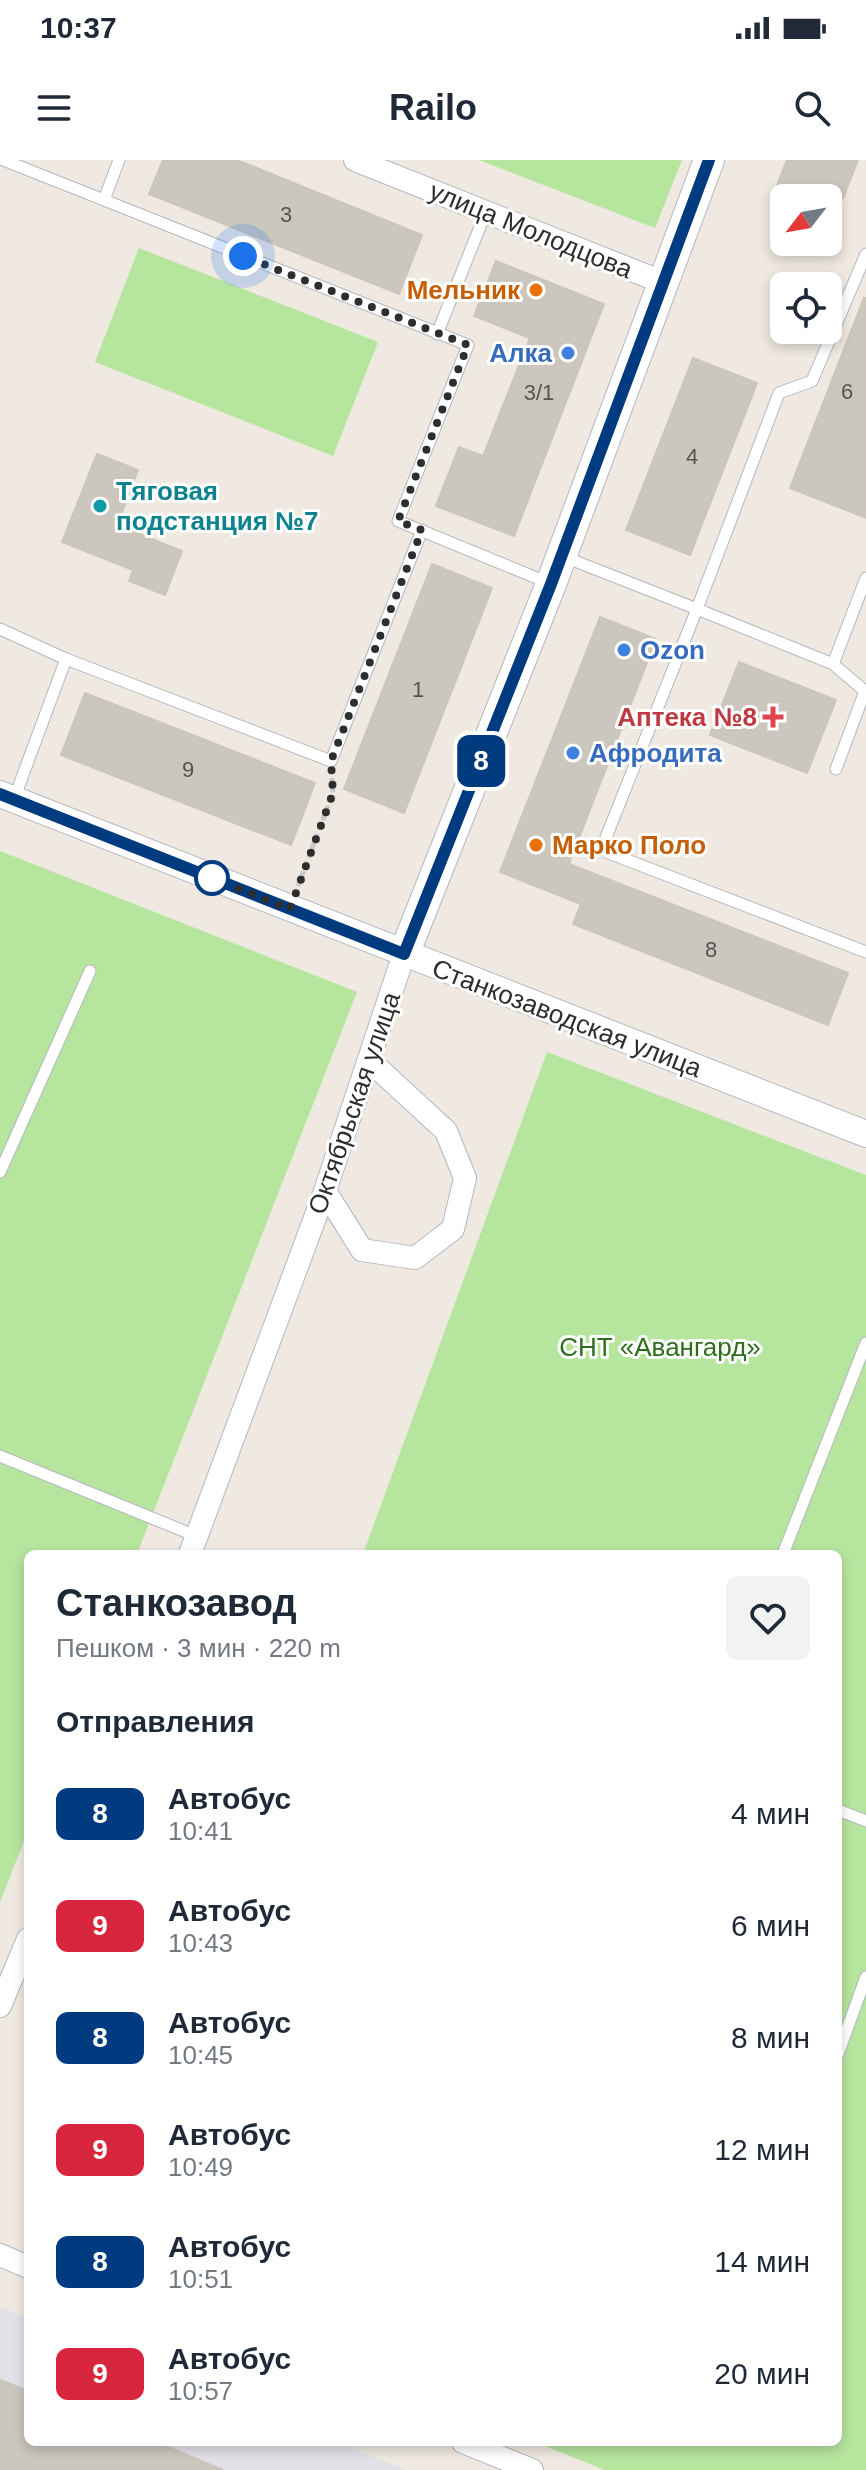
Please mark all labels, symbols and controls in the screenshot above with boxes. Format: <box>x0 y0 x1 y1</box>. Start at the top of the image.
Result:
text: 10:37 <box>40 11 117 44</box>
icon: menu <box>32 86 76 130</box>
icon: search <box>790 86 834 130</box>
text: Railo <box>389 87 477 128</box>
street label: улица Молодцова <box>425 176 637 285</box>
north arrow <box>770 184 842 256</box>
map controls <box>770 184 842 344</box>
house number: 3 <box>280 202 292 227</box>
your location <box>223 236 263 276</box>
button: locate <box>770 272 842 344</box>
place label: Мельник <box>407 275 521 305</box>
marker: Мельник <box>527 281 545 299</box>
place label: Алка <box>489 338 553 368</box>
marker: Алка <box>559 344 577 362</box>
house number: 6 <box>841 379 853 404</box>
house number: 3/1 <box>524 380 554 405</box>
house number: 4 <box>686 444 698 469</box>
place label: Тяговая подстанция №7 <box>116 476 319 536</box>
marker: Тяговая подстанция №7 <box>91 497 109 515</box>
place label: Ozon <box>640 635 705 665</box>
marker: Ozon <box>615 641 633 659</box>
house number: 1 <box>412 677 424 702</box>
place label: Аптека №8 <box>617 702 757 732</box>
marker: Аптека №8 <box>764 708 782 726</box>
line badge: 8 <box>455 735 507 787</box>
place label: Афродита <box>589 738 722 768</box>
marker: Афродита <box>564 744 582 762</box>
text: 8 <box>473 745 489 776</box>
house number: 9 <box>182 757 194 782</box>
place label: Марко Поло <box>552 830 706 860</box>
marker: Марко Поло <box>527 836 545 854</box>
unlabelled marker <box>195 861 229 895</box>
house number: 8 <box>705 937 717 962</box>
street label: Станкозаводская улица <box>428 953 706 1083</box>
street label: Октябрьская улица <box>302 987 406 1218</box>
park label: СНТ «Авангард» <box>559 1332 761 1362</box>
button: heart <box>726 1576 810 1660</box>
text: Станкозавод <box>56 1582 297 1624</box>
text: Пешком · 3 мин · 220 m <box>56 1633 341 1663</box>
text: Отправления <box>56 1705 255 1738</box>
text: Автобус <box>168 1782 291 1815</box>
text: 4 мин <box>731 1797 810 1830</box>
text: 8 <box>92 1798 108 1829</box>
text: 10:41 <box>168 1816 233 1846</box>
text: Автобус <box>168 1894 291 1927</box>
text: 6 мин <box>731 1909 810 1942</box>
text: 9 <box>92 1910 108 1941</box>
text: 10:43 <box>168 1928 233 1958</box>
text: Автобус <box>168 2006 291 2039</box>
text: 8 мин <box>731 2021 810 2054</box>
text: 8 <box>92 2022 108 2053</box>
text: 10:45 <box>168 2040 233 2070</box>
text: Автобус <box>168 2118 291 2151</box>
text: 12 мин <box>714 2133 810 2166</box>
text: 9 <box>92 2134 108 2165</box>
text: 10:49 <box>168 2152 233 2182</box>
text: Автобус <box>168 2230 291 2263</box>
text: 14 мин <box>714 2245 810 2278</box>
text: 8 <box>92 2246 108 2277</box>
text: 10:51 <box>168 2264 233 2294</box>
text: Автобус <box>168 2342 291 2375</box>
text: 20 мин <box>714 2357 810 2390</box>
text: 9 <box>92 2358 108 2389</box>
text: 10:57 <box>168 2376 233 2406</box>

